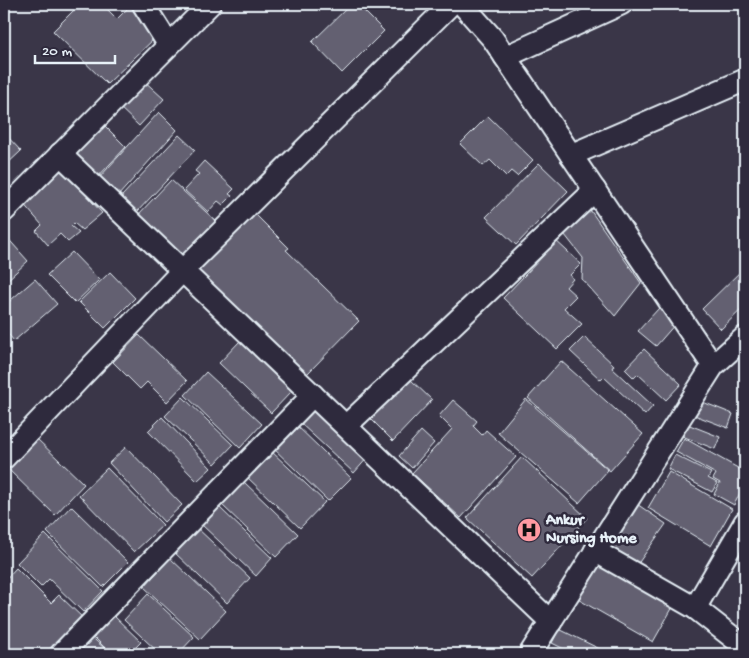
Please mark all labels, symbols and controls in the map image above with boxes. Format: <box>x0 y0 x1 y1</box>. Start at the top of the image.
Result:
scale bar <box>35 32 115 64</box>
text: 20 m <box>42 43 72 61</box>
place label: Ankur Nursing Home <box>545 512 637 549</box>
hospital icon: Ankur Nursing Home <box>516 517 542 543</box>

